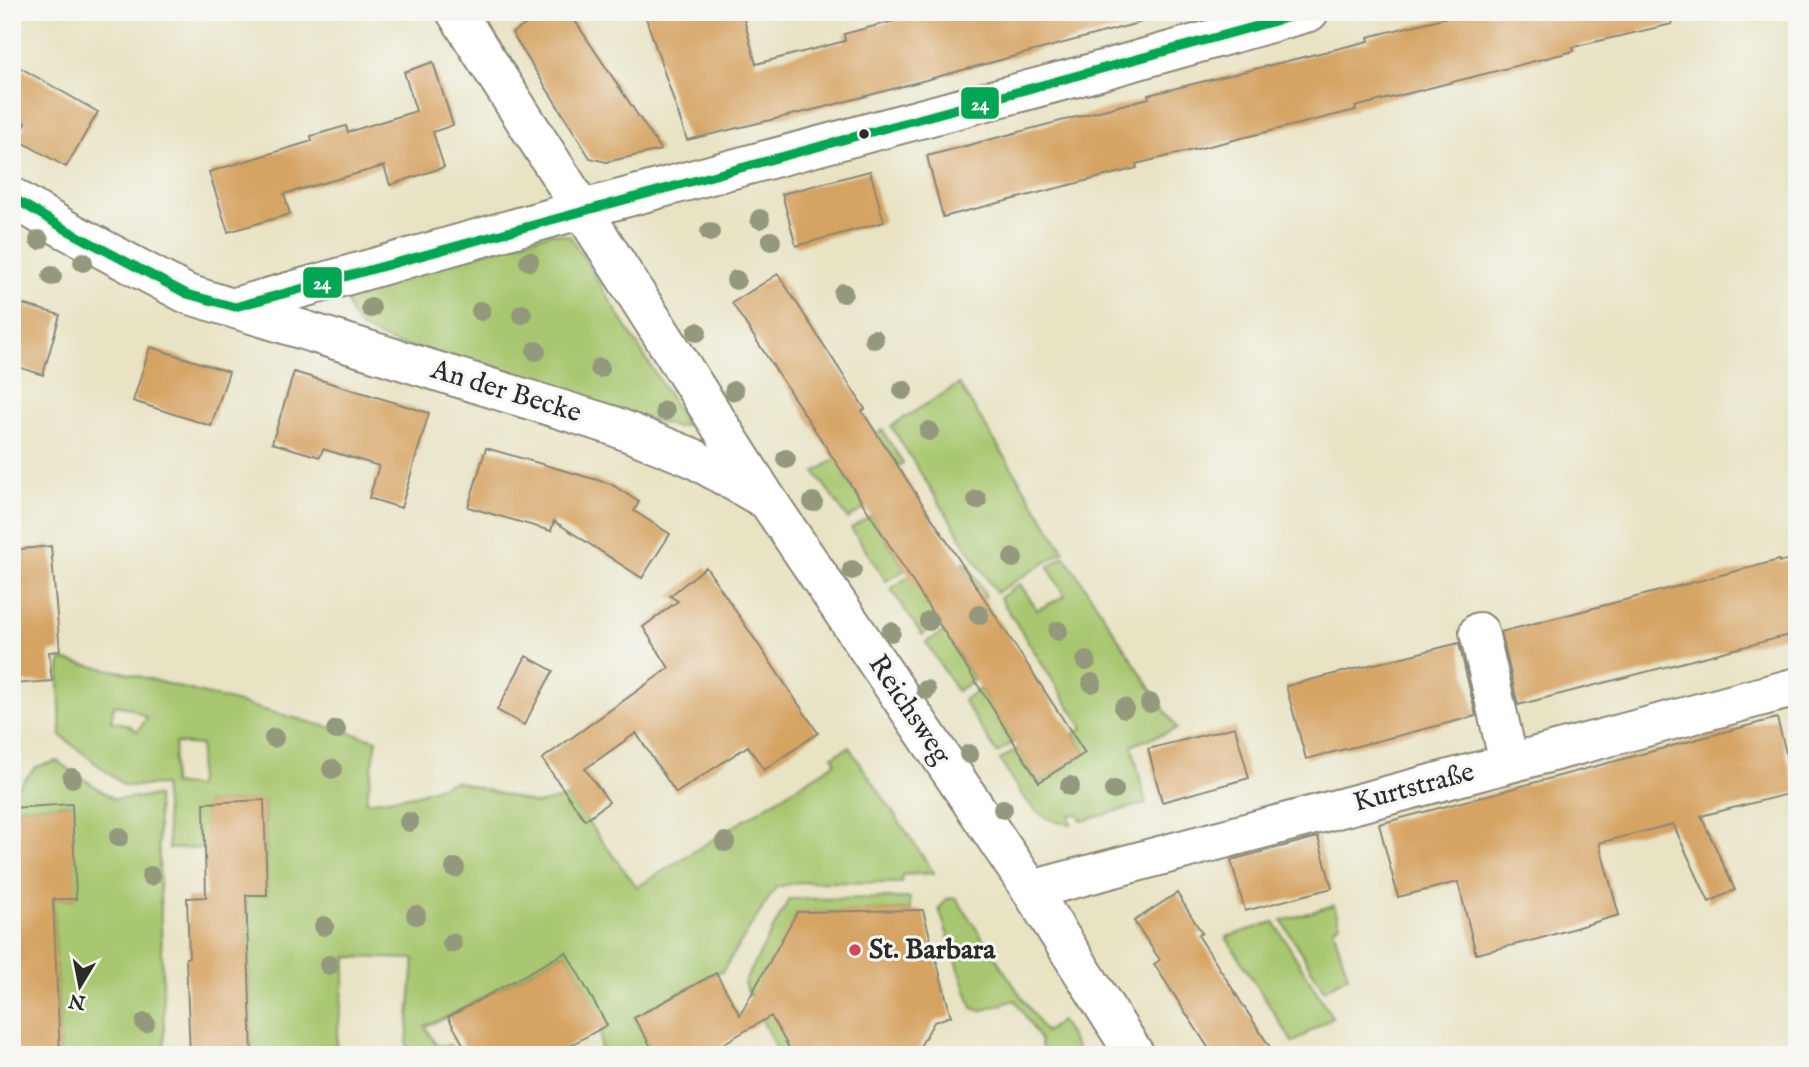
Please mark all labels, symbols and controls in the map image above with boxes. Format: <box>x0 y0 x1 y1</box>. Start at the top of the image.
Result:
line badge: 24 <box>960 86 1000 120</box>
text: 24 <box>971 93 990 117</box>
unlabelled marker <box>857 127 871 141</box>
line badge: 24 <box>302 266 343 299</box>
text: 24 <box>313 272 332 296</box>
street label: An der Becke <box>426 352 585 431</box>
street label: Reichsweg <box>860 649 959 772</box>
street label: Kurtstraße <box>1350 755 1478 821</box>
place label: St. Barbara <box>869 933 996 968</box>
marker: St. Barbara <box>847 942 863 958</box>
north arrow <box>46 951 116 1021</box>
text: N <box>67 987 89 1014</box>

